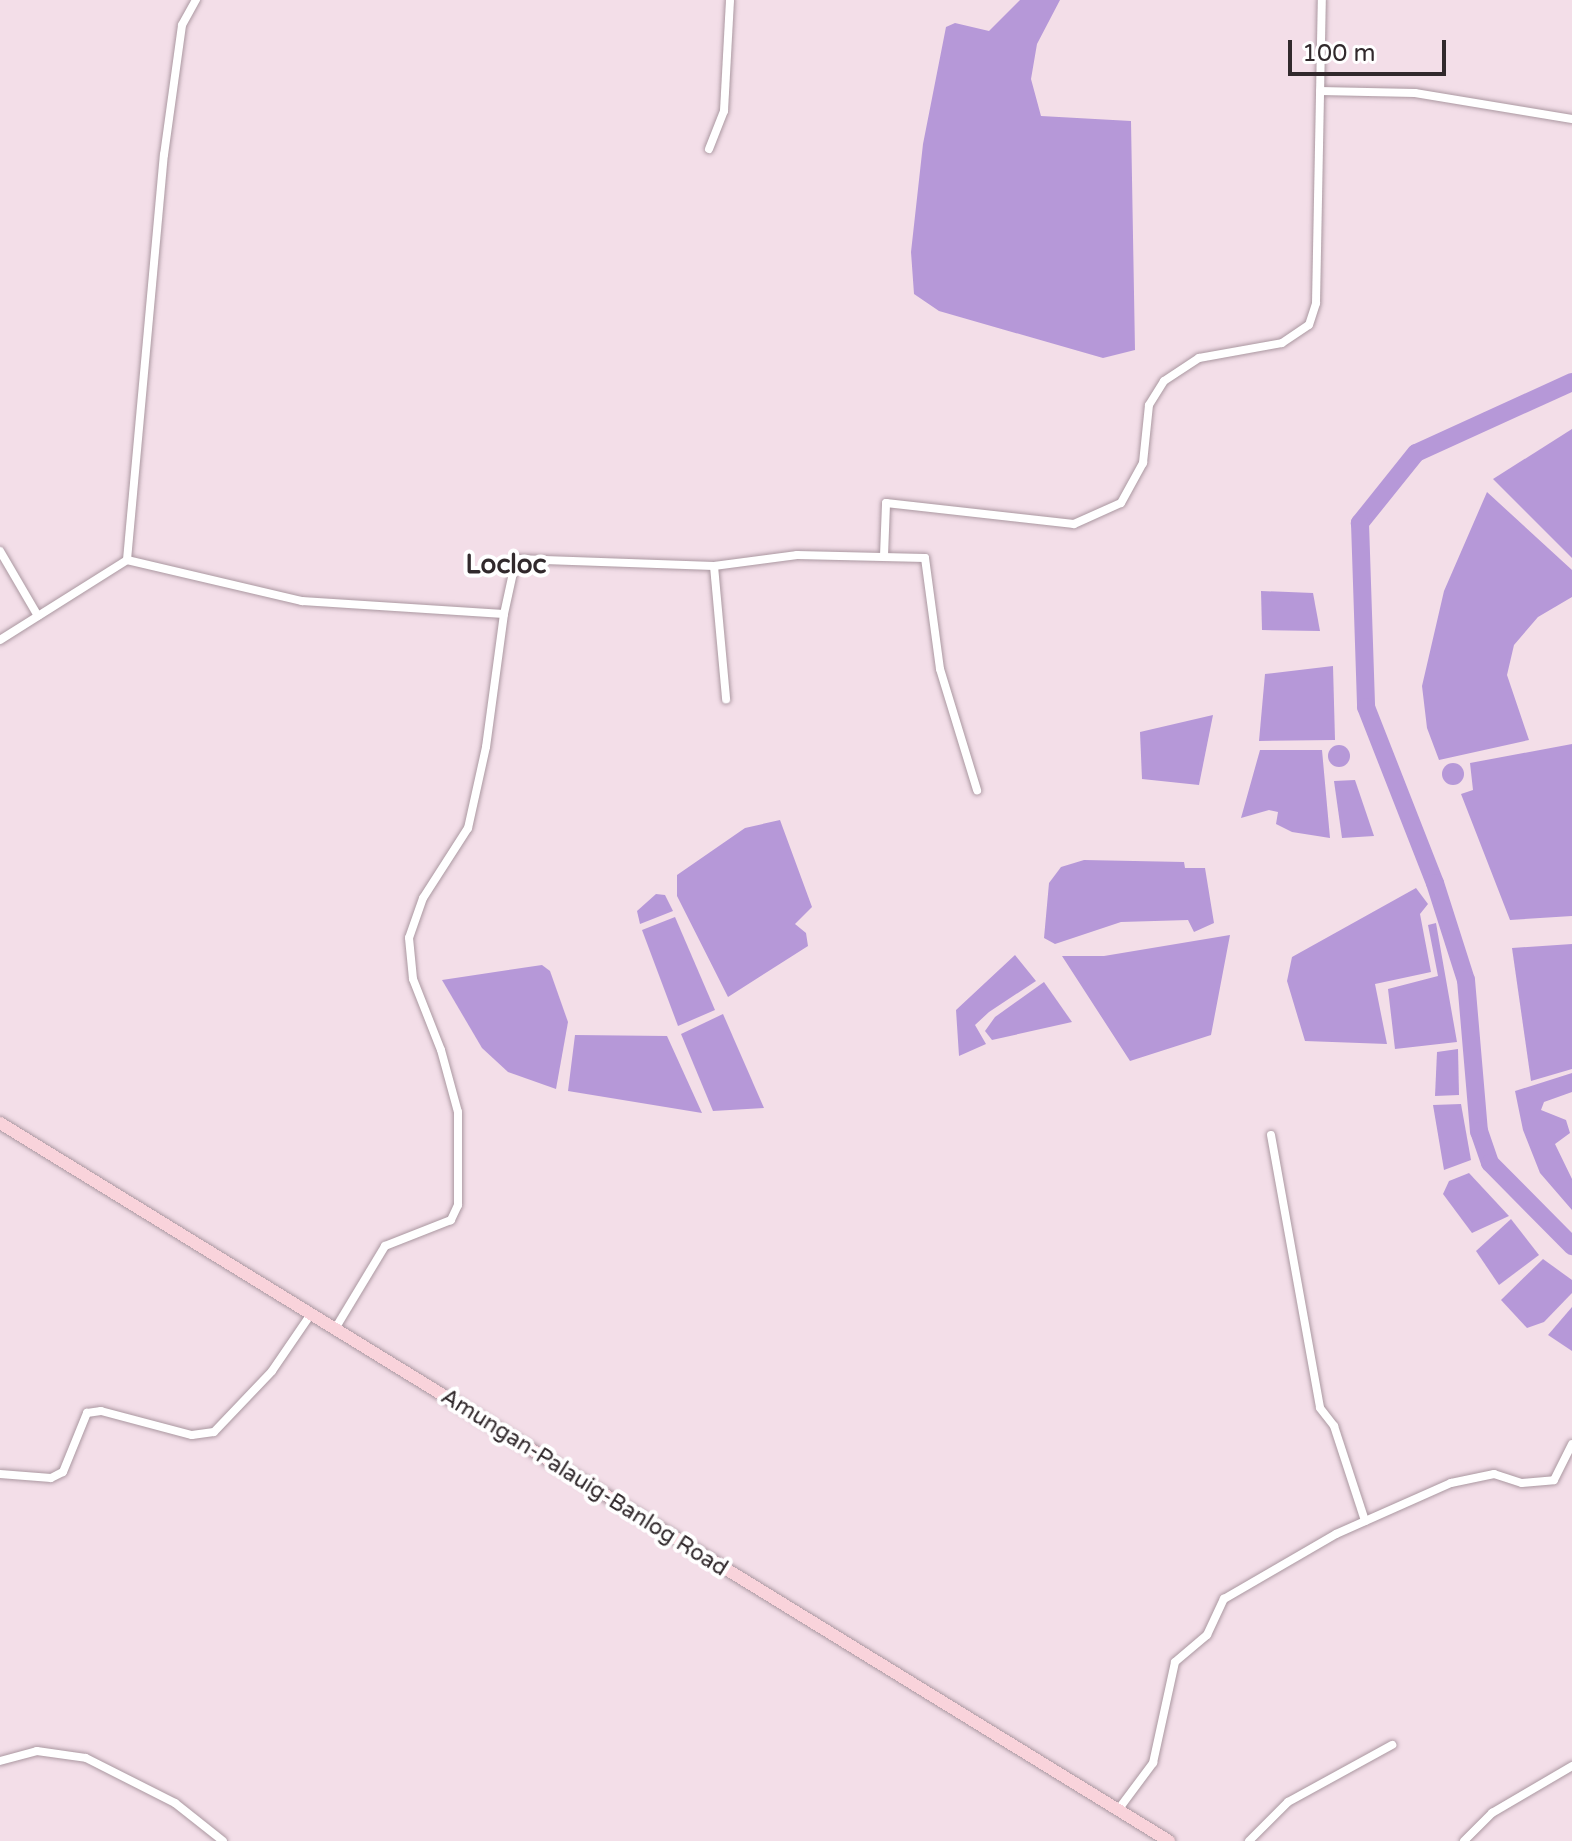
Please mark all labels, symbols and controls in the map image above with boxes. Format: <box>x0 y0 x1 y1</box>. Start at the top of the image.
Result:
scale bar <box>1292 24 1450 74</box>
text: 100 m <box>1302 39 1376 68</box>
district label: Locloc <box>466 549 546 581</box>
street label: Amungan-Palauig-Banlog Road <box>436 1384 732 1582</box>

